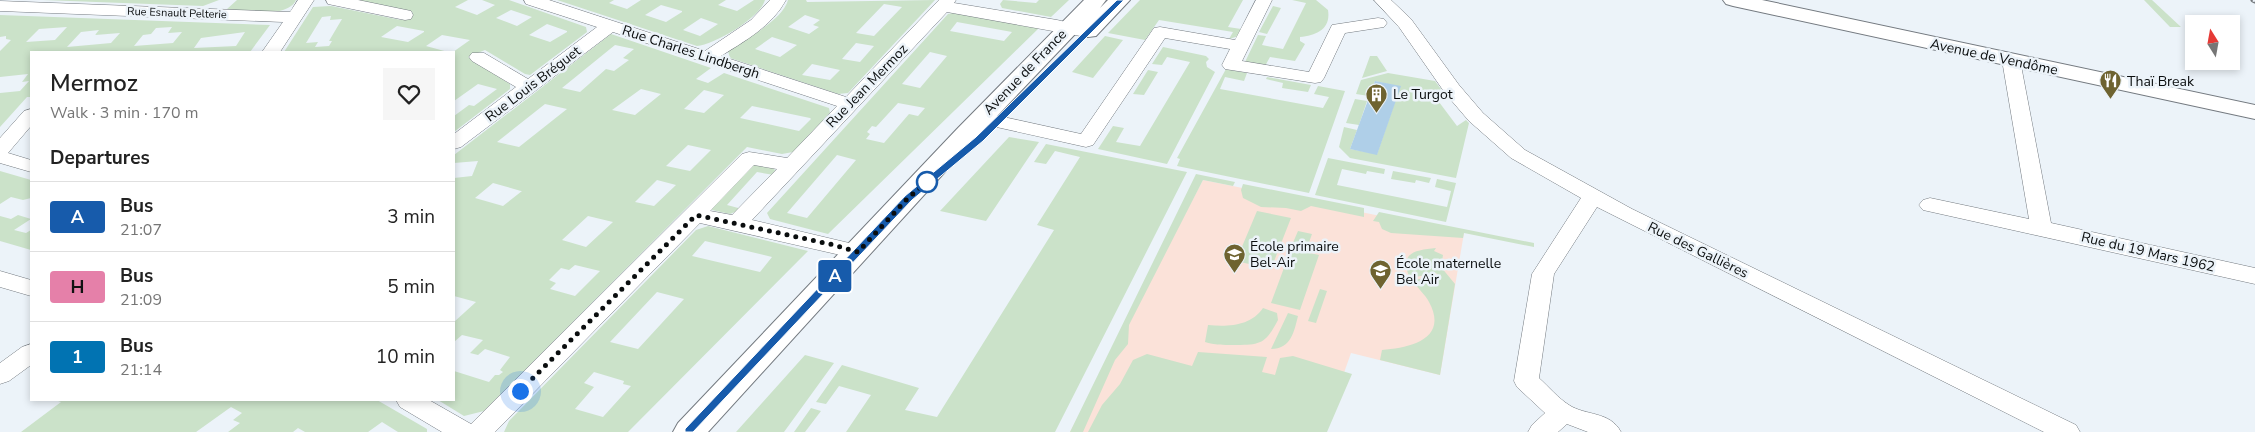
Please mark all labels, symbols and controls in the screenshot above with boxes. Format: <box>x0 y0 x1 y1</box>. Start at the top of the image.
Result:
street label: Rue Esnault Pelterie <box>127 4 227 22</box>
north arrow <box>2185 15 2240 70</box>
map controls <box>2185 15 2240 70</box>
street label: Rue Charles Lindbergh <box>620 21 762 83</box>
street label: Avenue de France <box>979 25 1071 119</box>
street label: Avenue de Vendôme <box>1928 34 2060 80</box>
street label: Rue Jean Mermoz <box>822 40 912 132</box>
street label: Rue Louis Bréguet <box>481 42 585 126</box>
text: Mermoz <box>50 67 138 99</box>
button: heart <box>383 68 435 120</box>
restaurant icon: Thaï Break <box>2099 69 2123 100</box>
place label: Thaï Break <box>2127 72 2195 91</box>
building icon: Le Turgot <box>1365 82 1389 113</box>
place label: Le Turgot <box>1393 85 1453 104</box>
text: Walk · 3 min · 170 m <box>50 102 198 124</box>
text: Departures <box>50 145 150 171</box>
unlabelled marker <box>916 171 938 193</box>
text: Bus <box>120 193 153 219</box>
text: 3 min <box>387 204 435 230</box>
text: A <box>71 205 84 229</box>
street label: Rue des Gallières <box>1644 217 1752 283</box>
text: 21:07 <box>120 219 162 241</box>
street label: Rue du 19 Mars 1962 <box>2079 227 2217 277</box>
place label: École primaire Bel-Air <box>1250 237 1339 272</box>
school or university icon: École primaire Bel-Air <box>1222 242 1246 273</box>
place label: École maternelle Bel Air <box>1396 254 1501 289</box>
school or university icon: École maternelle Bel Air <box>1368 259 1392 290</box>
line badge: A <box>819 260 851 292</box>
text: Bus <box>120 263 153 289</box>
text: A <box>828 264 842 288</box>
text: 5 min <box>387 274 435 300</box>
text: H <box>71 275 84 299</box>
text: 21:09 <box>120 289 162 311</box>
text: Bus <box>120 333 153 359</box>
text: 10 min <box>376 344 435 370</box>
text: 1 <box>72 345 83 369</box>
text: 21:14 <box>120 359 162 381</box>
your location <box>508 379 533 404</box>

